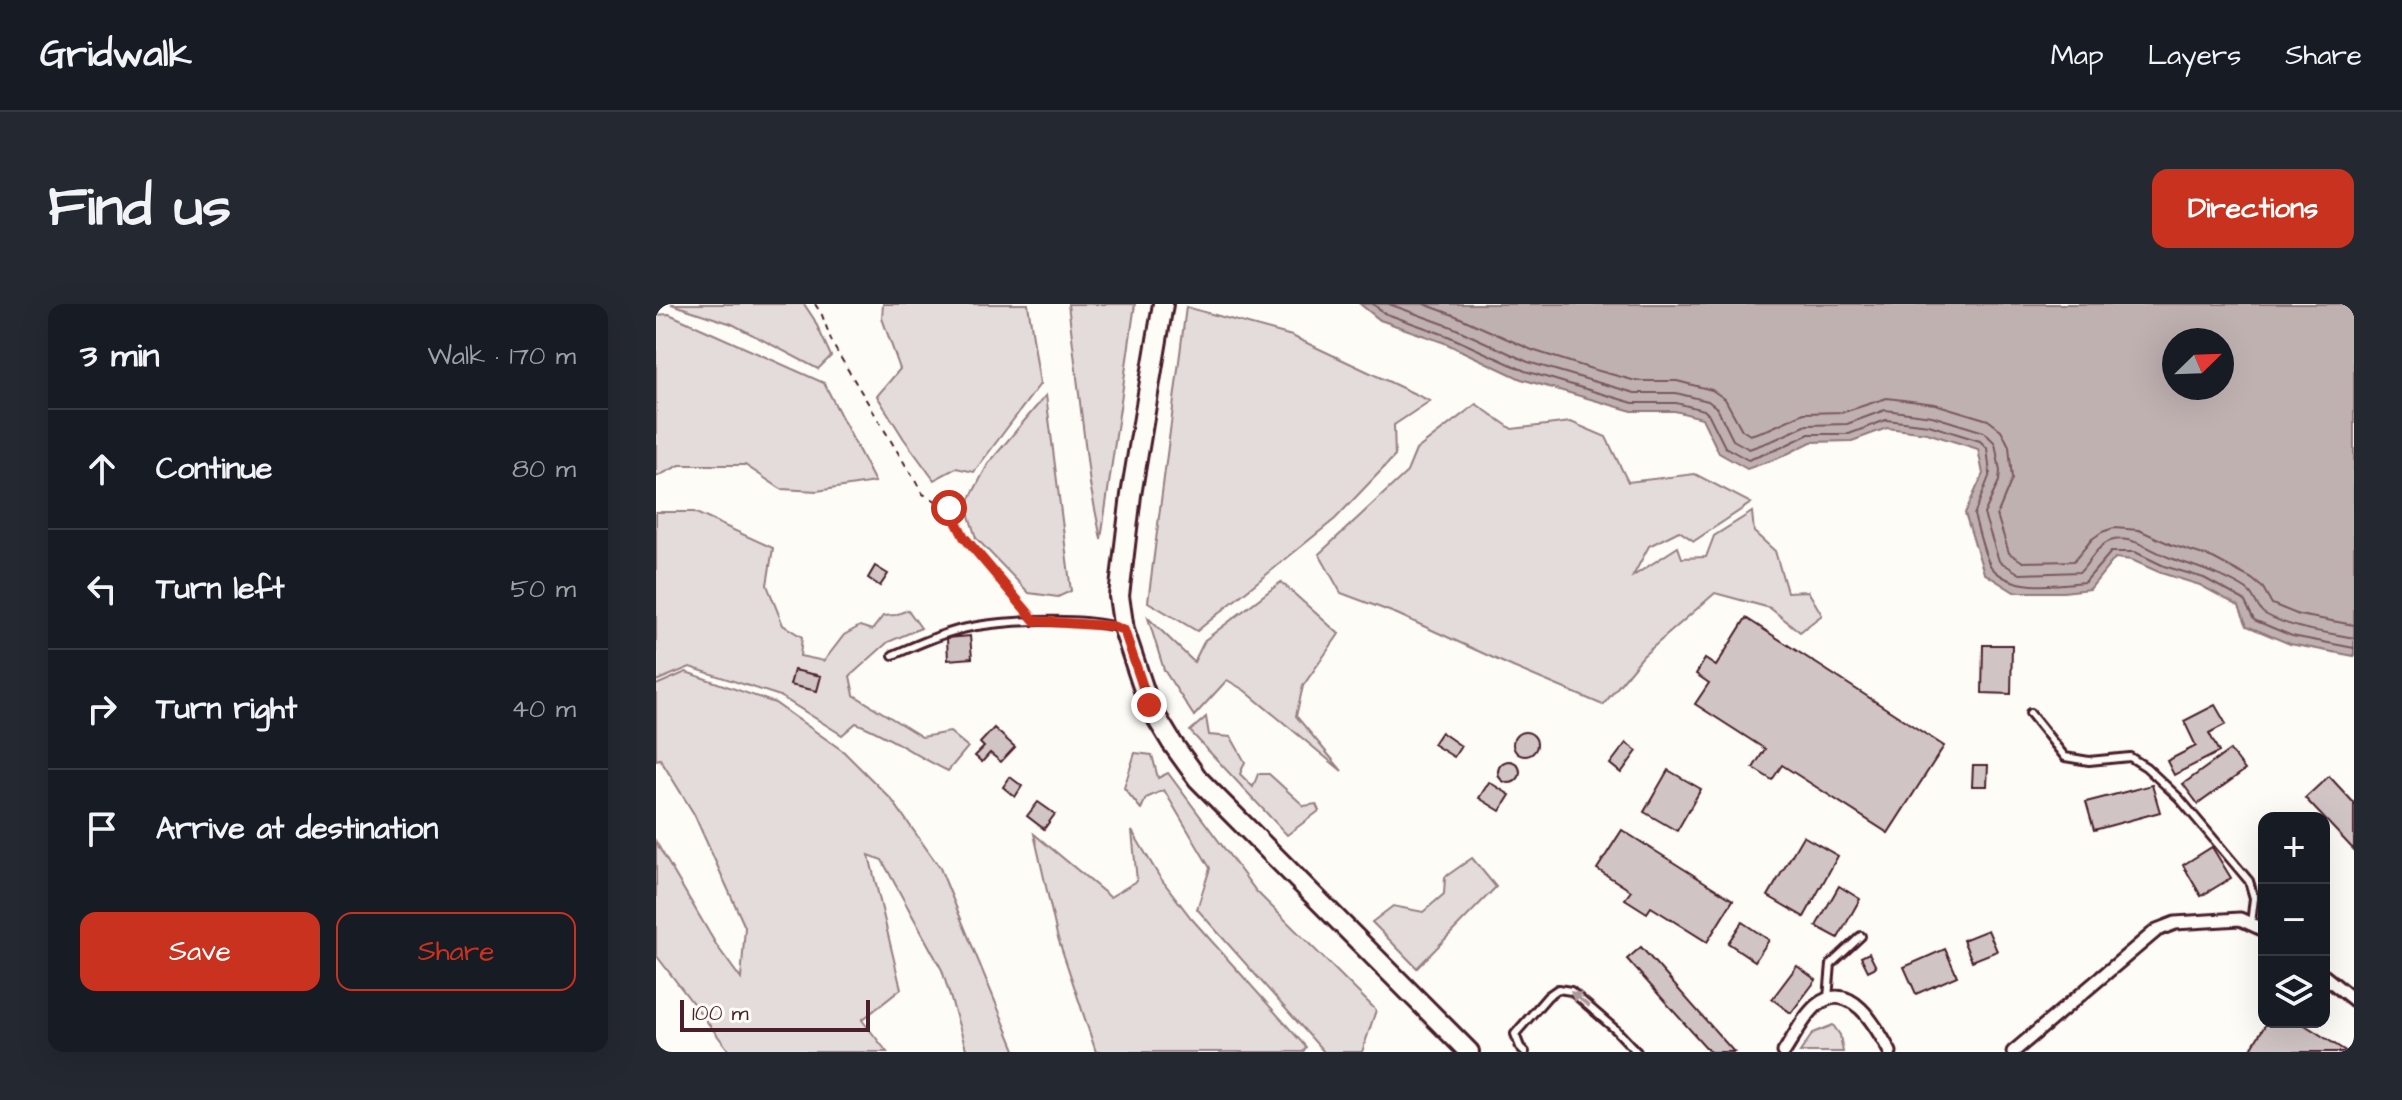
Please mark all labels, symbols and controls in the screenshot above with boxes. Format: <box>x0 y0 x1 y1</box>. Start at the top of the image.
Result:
text: Gridwalk <box>40 29 192 81</box>
text: Map <box>2051 36 2104 75</box>
text: Layers <box>2148 36 2241 75</box>
text: Share <box>2285 36 2362 75</box>
text: Find us <box>48 169 231 247</box>
button: Directions <box>2152 169 2354 248</box>
north arrow <box>2162 328 2234 400</box>
text: 3 min <box>80 332 160 380</box>
text: Walk · 170 m <box>427 338 576 374</box>
icon: ahead <box>80 447 124 491</box>
text: Continue <box>156 448 272 490</box>
text: 80 m <box>512 451 576 487</box>
route start <box>931 490 967 526</box>
icon: left <box>80 567 124 611</box>
text: Turn left <box>156 568 284 610</box>
text: 50 m <box>511 571 576 607</box>
icon: right <box>80 687 124 731</box>
route end <box>1131 687 1167 723</box>
text: Turn right <box>156 688 297 730</box>
text: 40 m <box>511 691 576 727</box>
icon: arrive <box>80 807 124 851</box>
text: Arrive at destination <box>156 808 438 850</box>
map controls <box>2258 812 2330 1028</box>
button: + <box>2258 812 2330 884</box>
button: − <box>2258 884 2330 956</box>
button: Save <box>80 912 320 991</box>
button: Share <box>336 912 576 991</box>
button: layers <box>2258 956 2330 1028</box>
one-way arrow <box>1570 992 1590 1008</box>
scale bar <box>680 996 870 1032</box>
text: 100 m <box>692 998 749 1029</box>

